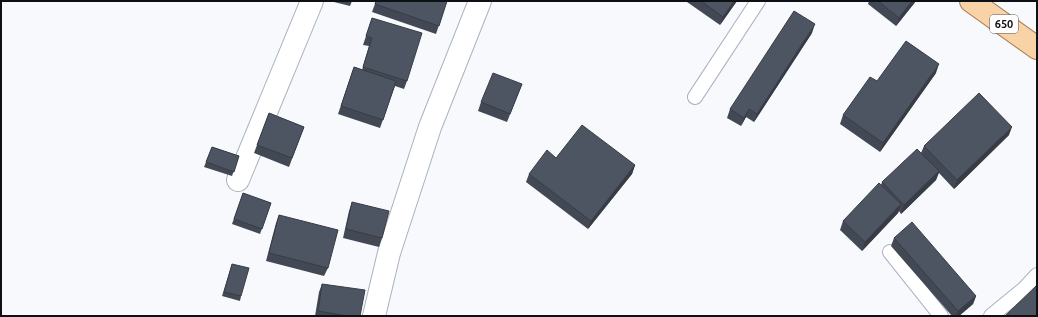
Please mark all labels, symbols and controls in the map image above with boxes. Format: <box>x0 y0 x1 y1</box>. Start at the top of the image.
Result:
road number: 650 <box>990 15 1018 33</box>

